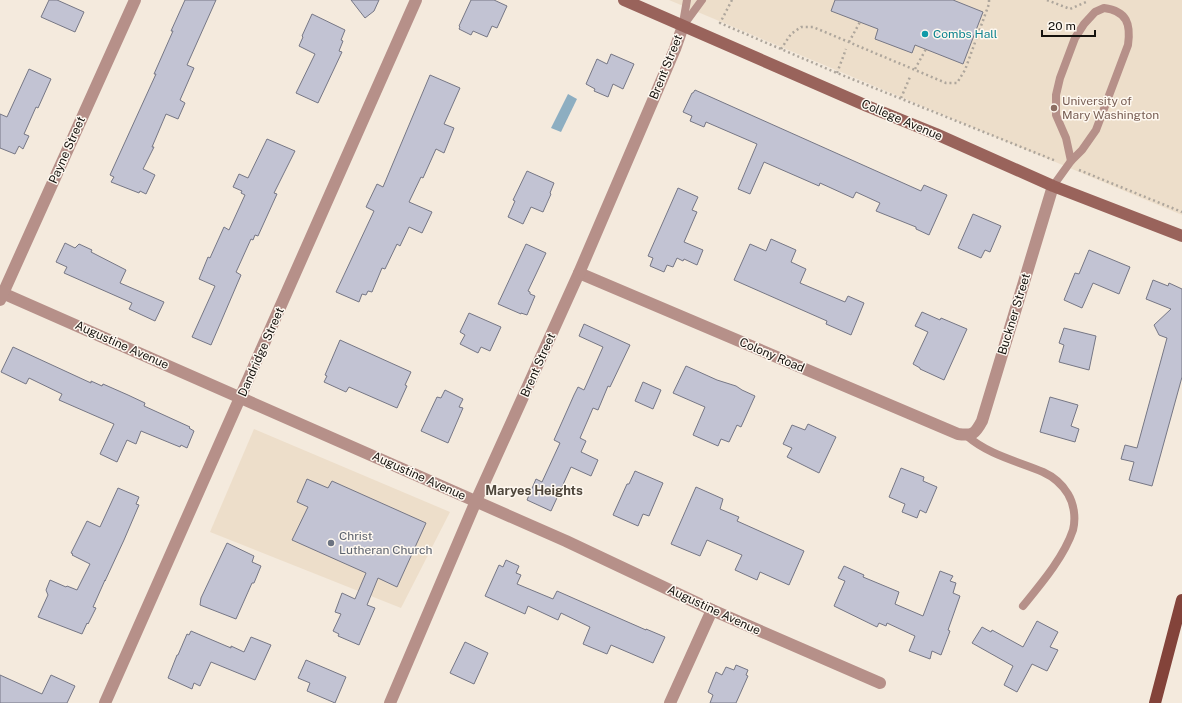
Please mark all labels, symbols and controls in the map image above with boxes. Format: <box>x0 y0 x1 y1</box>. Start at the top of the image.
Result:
scale bar <box>1042 12 1095 38</box>
text: 20 m <box>1048 19 1076 33</box>
place label: Combs Hall <box>933 27 998 41</box>
marker: Combs Hall <box>920 29 930 39</box>
street label: Brent Street <box>647 32 685 101</box>
place label: University of Mary Washington <box>1062 94 1159 122</box>
street label: College Avenue <box>859 97 945 143</box>
marker: University of Mary Washington <box>1049 103 1059 113</box>
street label: Payne Street <box>46 114 88 186</box>
street label: Buckner Street <box>995 271 1033 356</box>
street label: Dandridge Street <box>235 305 287 399</box>
street label: Augustine Avenue <box>73 318 171 372</box>
street label: Brent Street <box>518 330 559 399</box>
street label: Colony Road <box>737 335 807 375</box>
street label: Augustine Avenue <box>370 449 468 503</box>
district label: Maryes Heights <box>485 483 583 498</box>
place label: Christ Lutheran Church <box>339 529 433 557</box>
marker: Christ Lutheran Church <box>326 538 336 548</box>
street label: Augustine Avenue <box>665 582 763 638</box>

